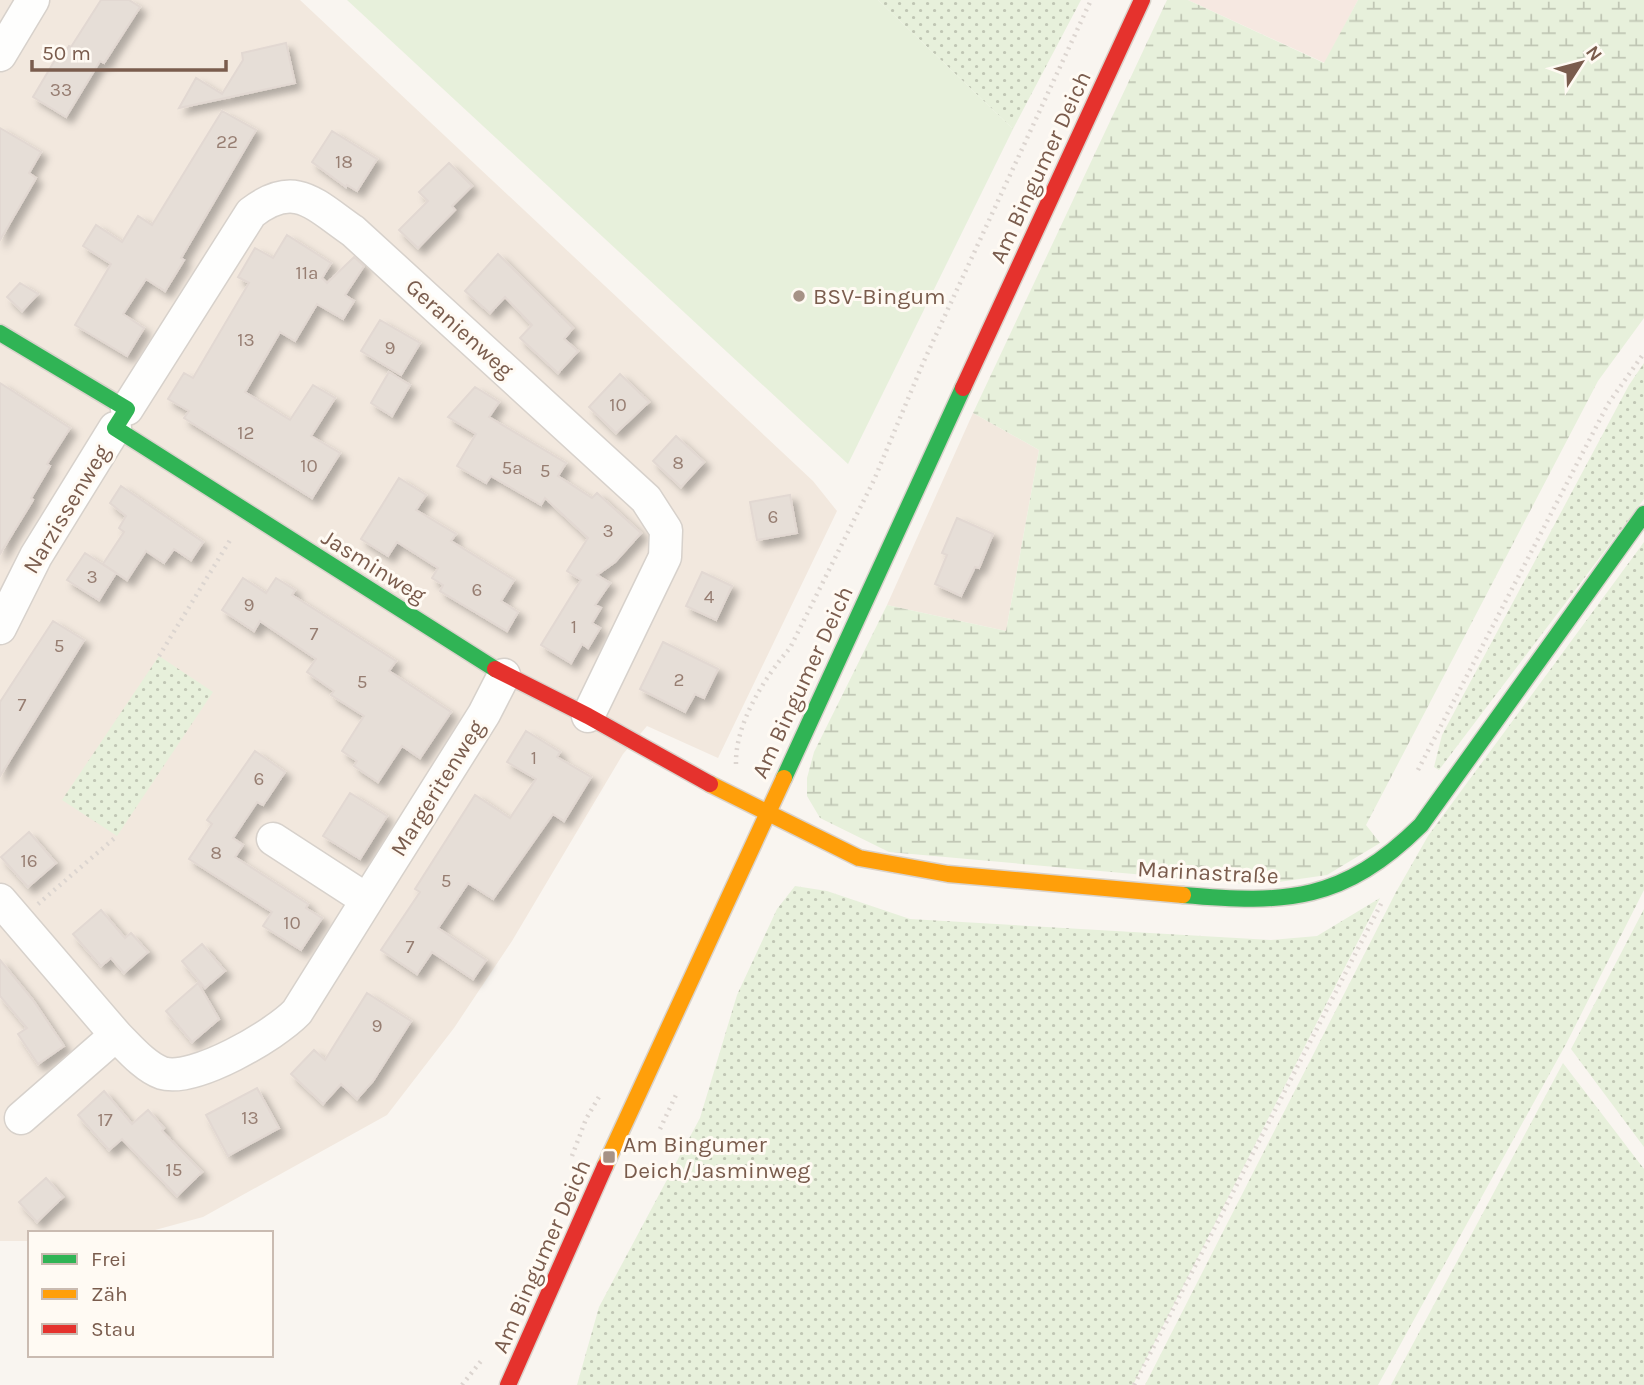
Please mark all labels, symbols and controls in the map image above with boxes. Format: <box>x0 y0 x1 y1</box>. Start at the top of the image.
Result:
scale bar <box>32 28 226 72</box>
north arrow <box>1546 28 1616 98</box>
text: 50 m <box>42 41 91 65</box>
text: N <box>1581 42 1607 66</box>
street label: Am Bingumer Deich <box>984 67 1097 268</box>
house number: 33 <box>50 79 72 101</box>
house number: 22 <box>216 131 238 153</box>
house number: 18 <box>335 151 353 173</box>
house number: 11a <box>295 262 319 284</box>
street label: Geranienweg <box>400 273 519 384</box>
place label: BSV-Bingum <box>813 283 946 310</box>
marker: BSV-Bingum <box>791 288 807 304</box>
house number: 13 <box>237 329 255 351</box>
house number: 9 <box>384 337 396 359</box>
house number: 10 <box>609 394 627 416</box>
house number: 12 <box>237 422 255 444</box>
street label: Narzissenweg <box>17 440 116 579</box>
house number: 8 <box>672 452 684 474</box>
house number: 10 <box>300 455 318 477</box>
house number: 5a <box>501 457 523 479</box>
house number: 5 <box>540 460 550 482</box>
house number: 6 <box>768 506 778 528</box>
house number: 3 <box>602 520 614 542</box>
street label: Jasminweg <box>317 524 431 609</box>
house number: 3 <box>86 566 98 588</box>
house number: 6 <box>472 579 482 601</box>
street label: Am Bingumer Deich <box>746 582 859 783</box>
house number: 4 <box>704 586 715 608</box>
house number: 9 <box>243 594 255 616</box>
house number: 1 <box>571 616 577 638</box>
house number: 7 <box>310 623 319 645</box>
house number: 5 <box>54 635 64 657</box>
house number: 2 <box>673 669 685 691</box>
house number: 5 <box>357 671 367 693</box>
house number: 7 <box>18 694 27 716</box>
street label: Margeritenweg <box>385 715 490 862</box>
house number: 1 <box>531 747 537 769</box>
house number: 6 <box>254 768 264 790</box>
house number: 8 <box>210 842 222 864</box>
house number: 16 <box>20 850 38 872</box>
street label: Marinastraße <box>1137 855 1279 890</box>
house number: 5 <box>441 870 451 892</box>
house number: 10 <box>283 912 301 934</box>
house number: 7 <box>406 936 415 958</box>
house number: 9 <box>371 1015 383 1037</box>
house number: 13 <box>241 1107 259 1129</box>
house number: 17 <box>97 1109 113 1131</box>
place label: Am Bingumer Deich/Jasminweg <box>623 1131 810 1184</box>
marker: Am Bingumer Deich/Jasminweg <box>601 1149 617 1165</box>
street label: Am Bingumer Deich <box>487 1155 596 1357</box>
house number: 15 <box>165 1159 183 1181</box>
legend <box>28 1231 273 1357</box>
text: Frei <box>91 1247 127 1271</box>
text: Zäh <box>91 1282 128 1306</box>
text: Stau <box>91 1317 136 1341</box>

